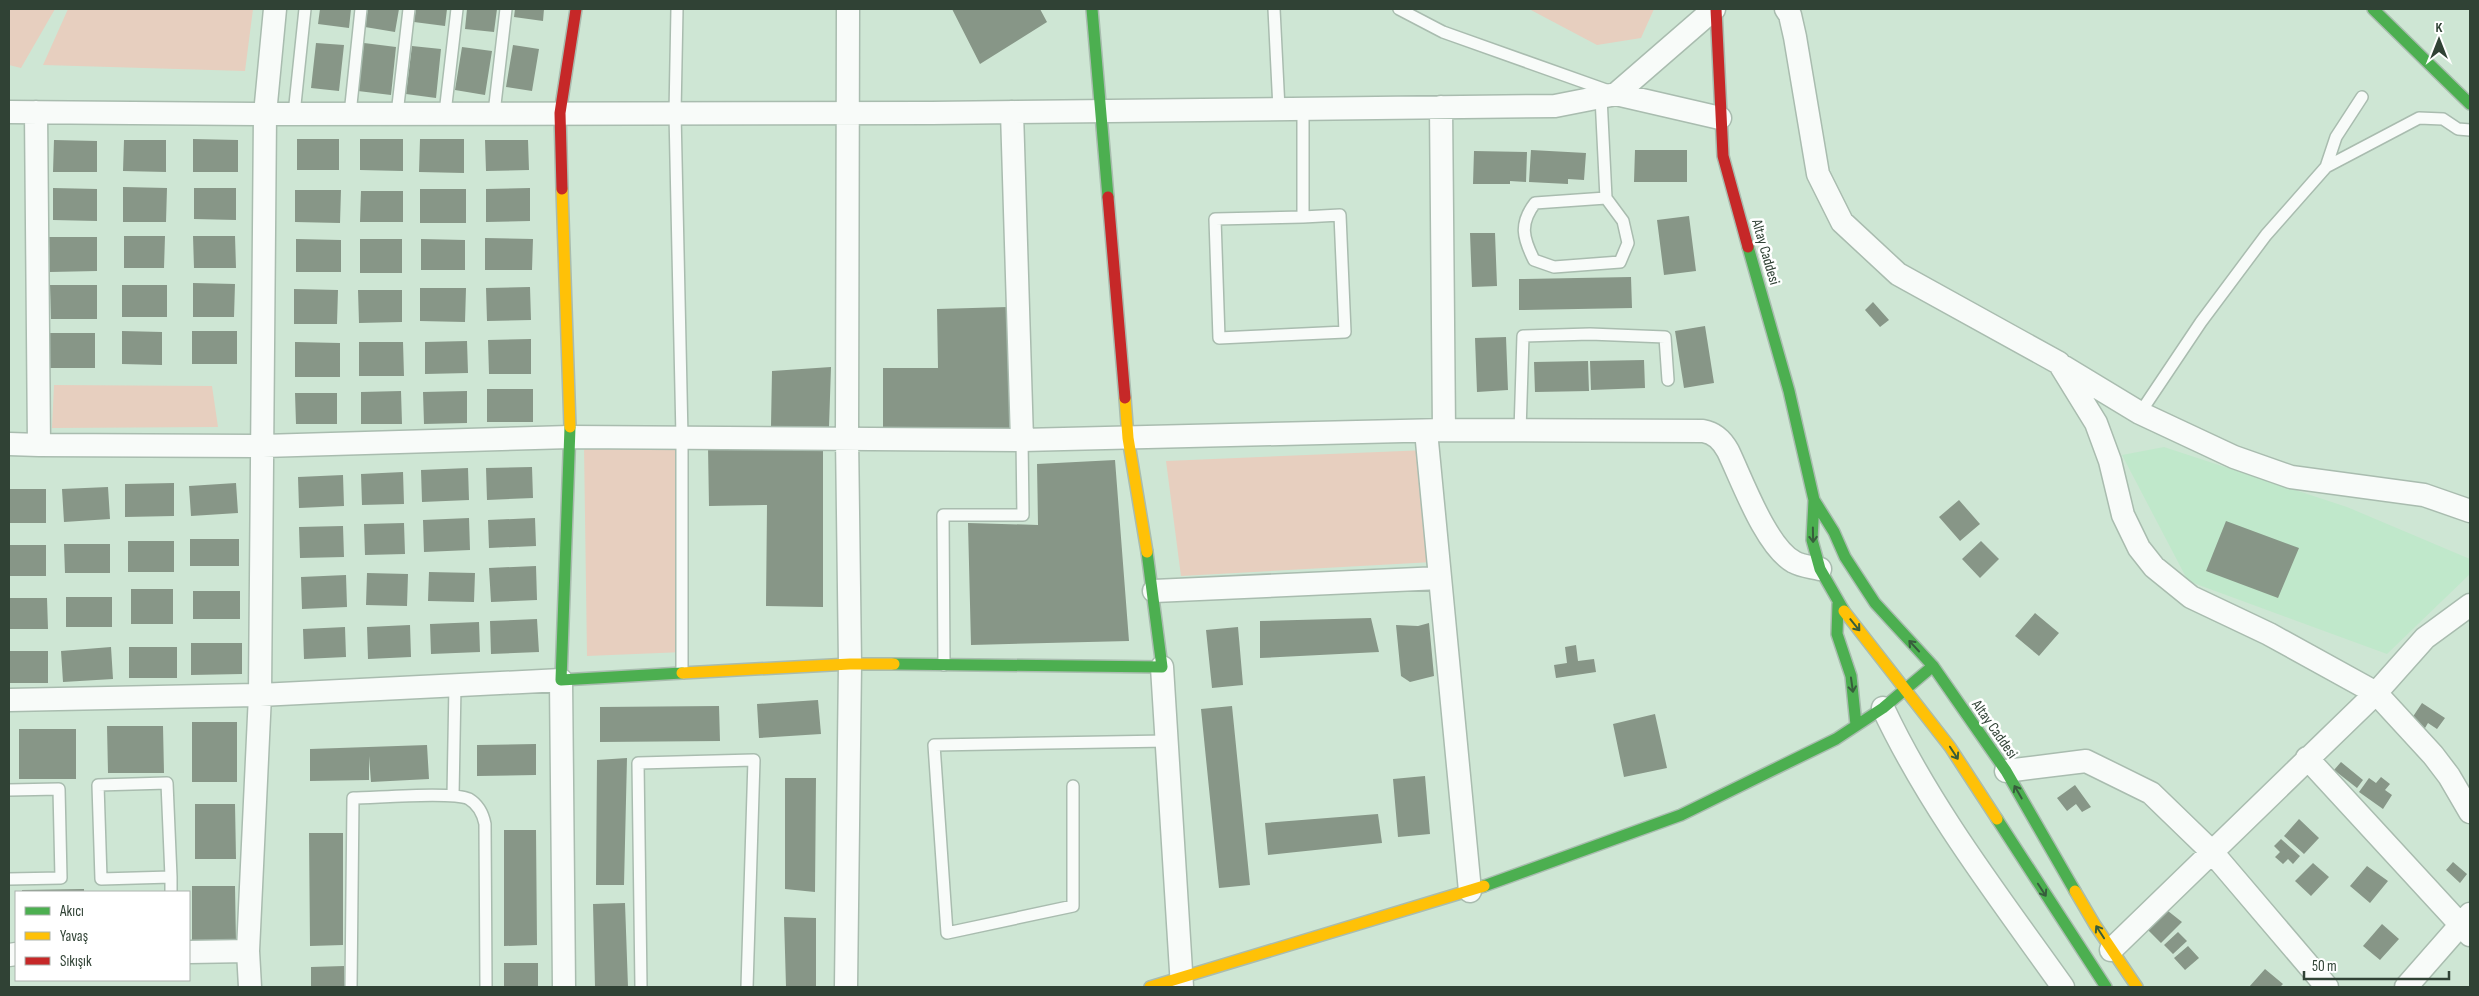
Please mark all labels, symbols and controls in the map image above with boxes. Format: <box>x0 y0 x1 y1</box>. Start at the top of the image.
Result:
north arrow <box>2414 15 2464 65</box>
text: K <box>2436 19 2443 36</box>
street label: Altay Caddesi <box>1747 216 1784 287</box>
one-way arrow <box>1808 526 1817 542</box>
one-way arrow <box>1849 618 1860 631</box>
one-way arrow <box>1908 640 1920 652</box>
one-way arrow <box>1847 677 1857 693</box>
street label: Altay Caddesi <box>1967 695 2022 762</box>
one-way arrow <box>1949 746 1959 760</box>
one-way arrow <box>2013 784 2023 799</box>
one-way arrow <box>2038 882 2048 896</box>
legend <box>15 891 190 981</box>
text: Akıcı <box>59 902 84 921</box>
one-way arrow <box>2094 926 2104 940</box>
text: Yavaş <box>60 927 88 946</box>
scale bar <box>2304 948 2449 980</box>
text: Sıkışık <box>60 952 92 971</box>
text: 50 m <box>2312 957 2337 976</box>

